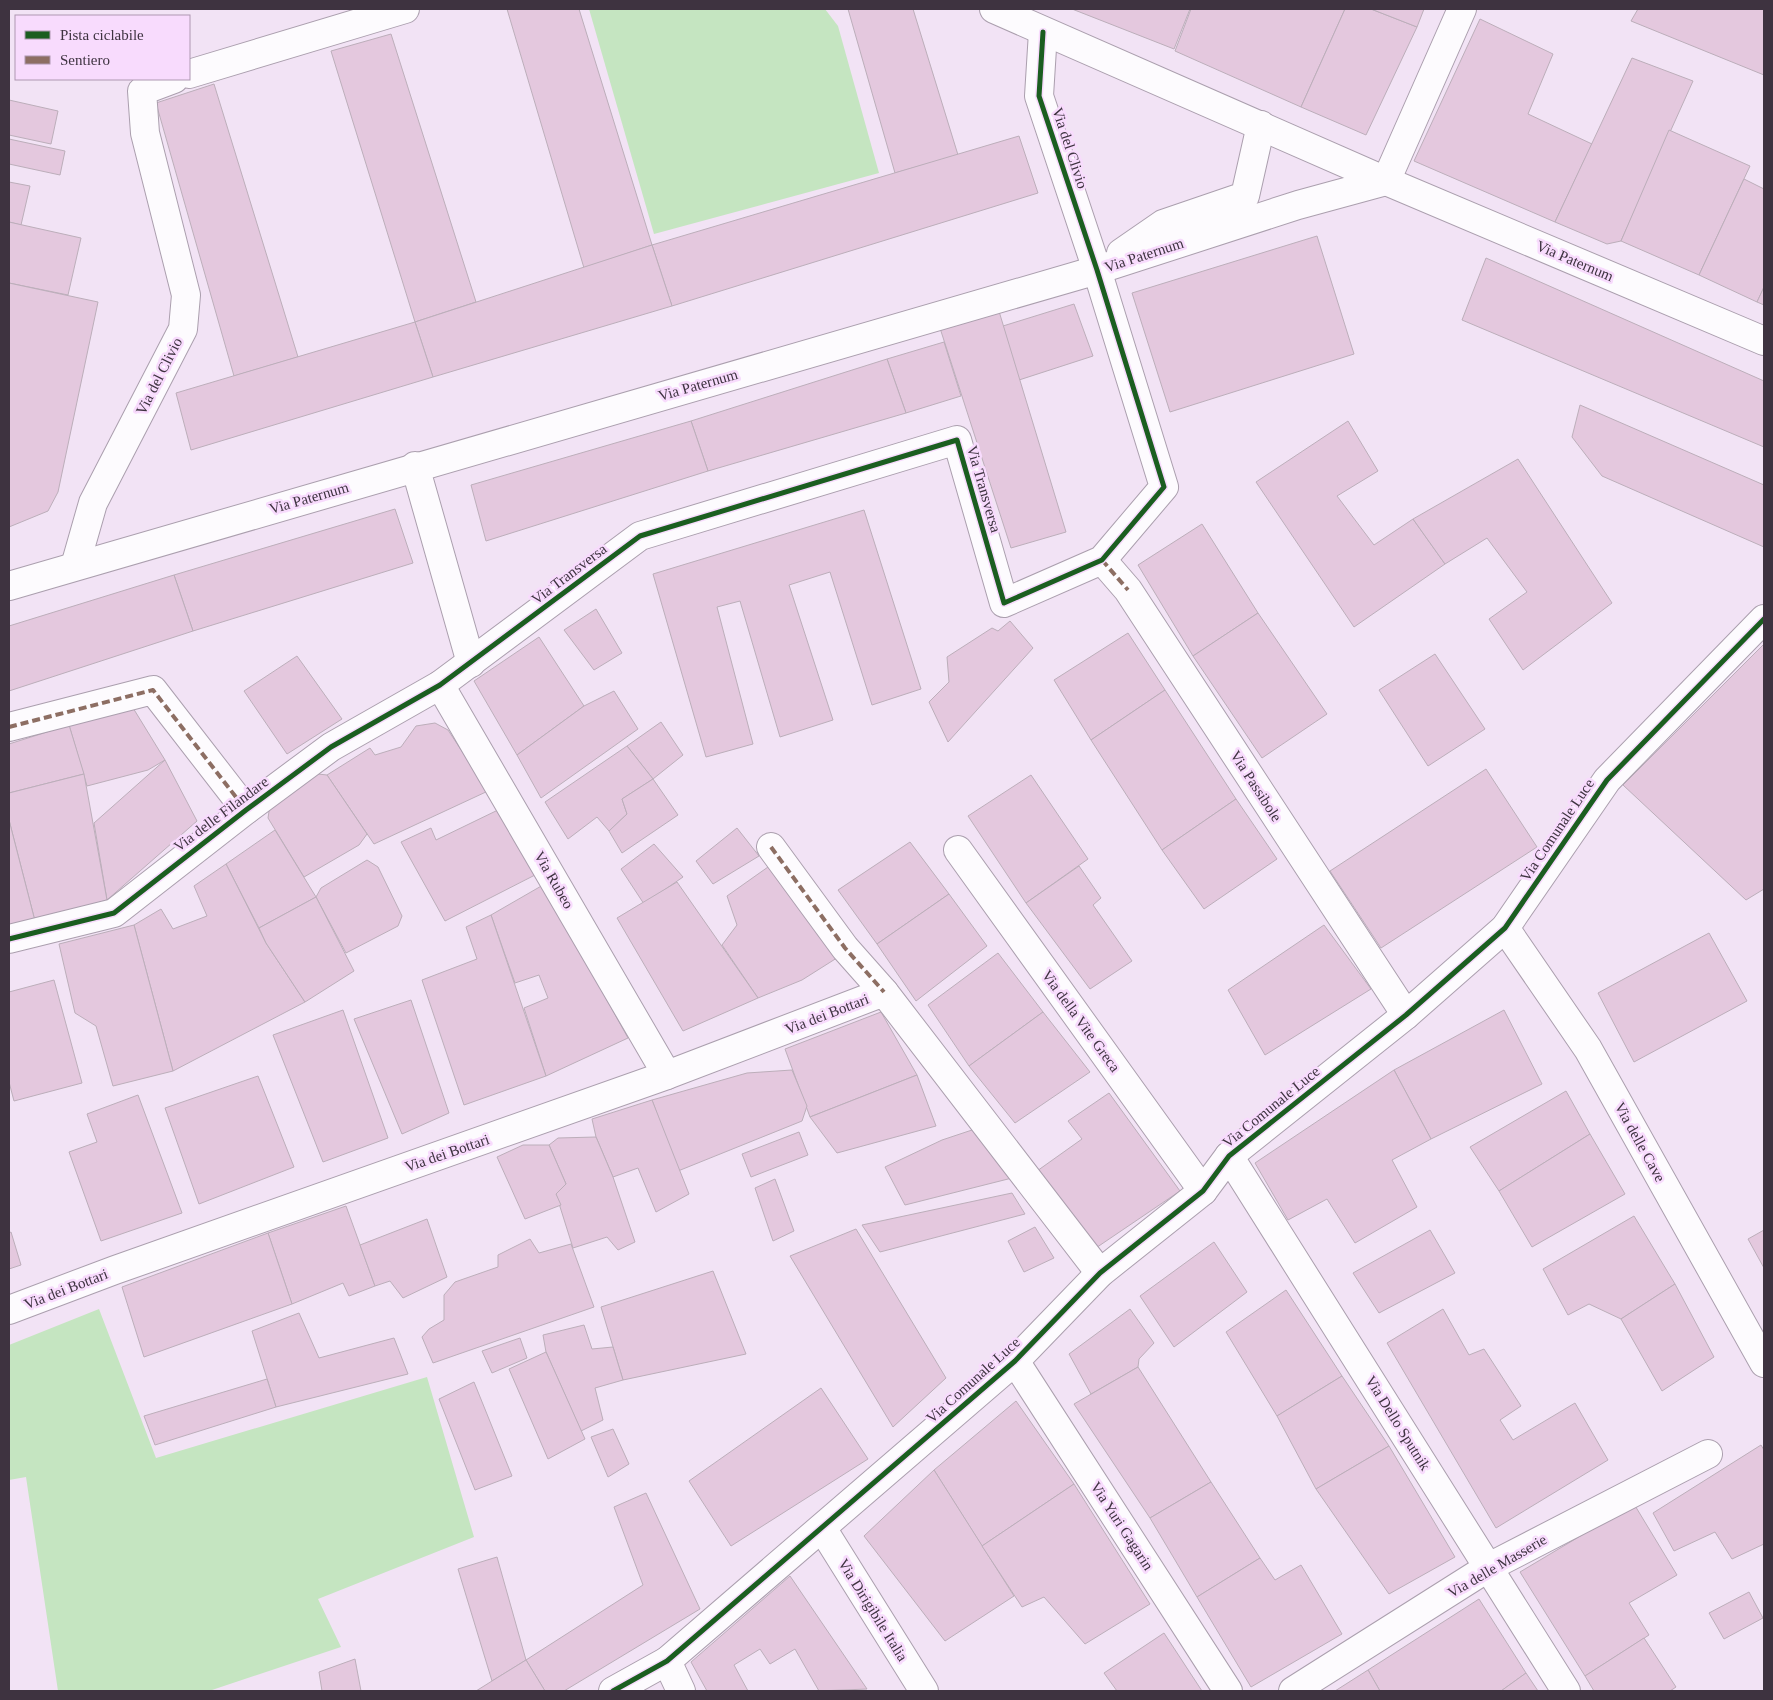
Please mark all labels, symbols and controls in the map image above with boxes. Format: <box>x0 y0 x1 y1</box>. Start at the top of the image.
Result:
legend <box>15 15 190 80</box>
text: Pista ciclabile <box>60 27 144 43</box>
text: Sentiero <box>60 52 110 68</box>
street label: Via del Clivio <box>1049 106 1091 190</box>
street label: Via Paternum <box>1103 235 1186 275</box>
street label: Via Paternum <box>1534 238 1616 285</box>
street label: Via del Clivio <box>133 335 185 417</box>
street label: Via Paternum <box>656 366 740 404</box>
street label: Via Transversa <box>964 444 1004 535</box>
street label: Via Paternum <box>267 479 351 517</box>
street label: Via Transversa <box>528 540 610 607</box>
street label: Via Passibole <box>1227 748 1285 825</box>
street label: Via delle Filandare <box>171 773 272 855</box>
street label: Via Comunale Luce <box>1517 776 1597 884</box>
street label: Via Rubeo <box>531 848 577 912</box>
street label: Via della Vite Greca <box>1039 967 1123 1075</box>
street label: Via dei Bottari <box>783 991 871 1037</box>
street label: Via Comunale Luce <box>1219 1063 1323 1151</box>
street label: Via delle Cave <box>1612 1100 1669 1185</box>
street label: Via dei Bottari <box>403 1131 491 1175</box>
street label: Via dei Bottari <box>22 1266 110 1312</box>
street label: Via Comunale Luce <box>923 1334 1023 1426</box>
street label: Via Dello Sputnik <box>1363 1373 1434 1474</box>
street label: Via Yuri Gagarin <box>1088 1479 1157 1573</box>
street label: Via delle Masserie <box>1445 1531 1550 1601</box>
street label: Via Dirigibile Italia <box>835 1556 911 1664</box>

